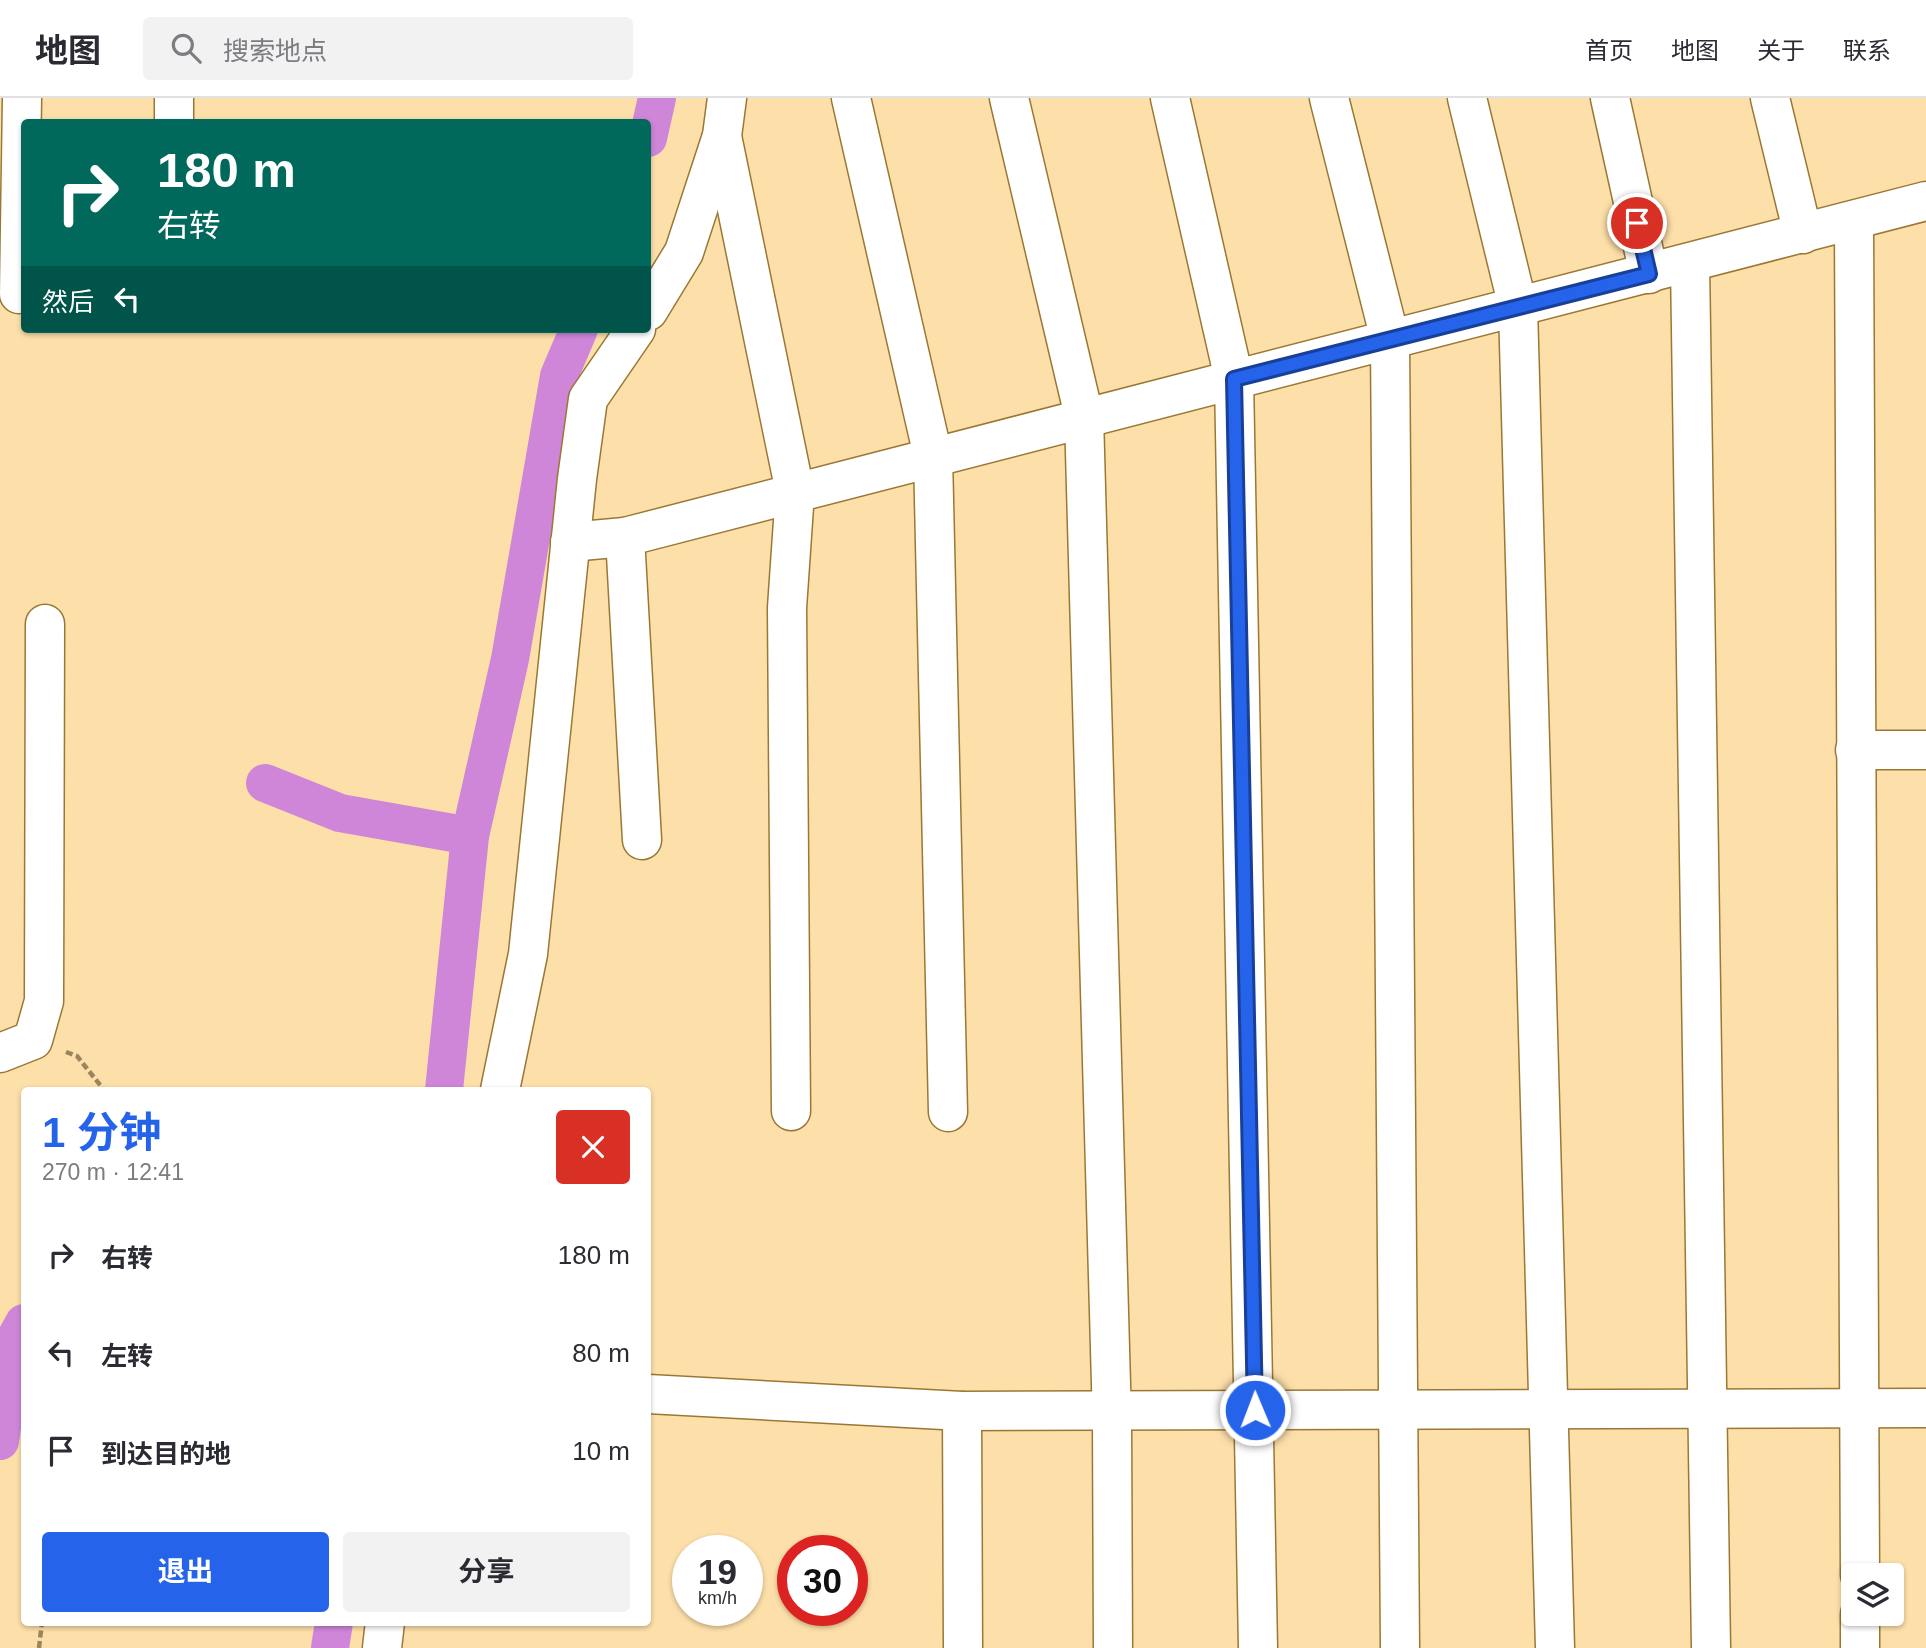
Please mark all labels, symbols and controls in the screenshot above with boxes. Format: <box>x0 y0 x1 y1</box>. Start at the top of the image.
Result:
search box <box>143 17 633 80</box>
icon: search <box>167 29 205 67</box>
text: 地图 <box>35 32 101 69</box>
text: 搜索地点 <box>223 36 327 66</box>
text: 首页 <box>1585 37 1633 64</box>
text: 地图 <box>1671 37 1719 64</box>
text: 关于 <box>1757 37 1805 64</box>
text: 联系 <box>1843 37 1891 64</box>
text: 180 m <box>157 143 296 197</box>
icon: right <box>42 147 133 238</box>
pin <box>1607 193 1667 253</box>
icon: arrive <box>1618 204 1656 242</box>
text: 右转 <box>157 208 221 244</box>
icon: left <box>108 280 146 318</box>
text: 然后 <box>42 287 94 317</box>
text: 1 分钟 <box>42 1109 161 1156</box>
button: close <box>556 1110 630 1184</box>
text: 270 m · 12:41 <box>42 1159 184 1185</box>
icon: right <box>42 1236 80 1274</box>
text: 180 m <box>558 1240 630 1270</box>
text: 右转 <box>101 1243 153 1273</box>
icon: left <box>42 1334 80 1372</box>
text: 80 m <box>572 1338 630 1368</box>
text: 左转 <box>101 1341 153 1371</box>
position arrow <box>1218 1373 1292 1447</box>
icon: arrive <box>42 1432 80 1470</box>
text: 10 m <box>572 1436 630 1466</box>
text: 到达目的地 <box>101 1439 231 1469</box>
button: 退出 <box>42 1532 329 1612</box>
button: 分享 <box>343 1532 630 1612</box>
speed limit sign: 30 <box>777 1535 868 1626</box>
text: 19 <box>698 1552 737 1591</box>
map controls <box>1841 1563 1904 1626</box>
button: layers <box>1841 1563 1904 1626</box>
text: km/h <box>698 1588 737 1608</box>

